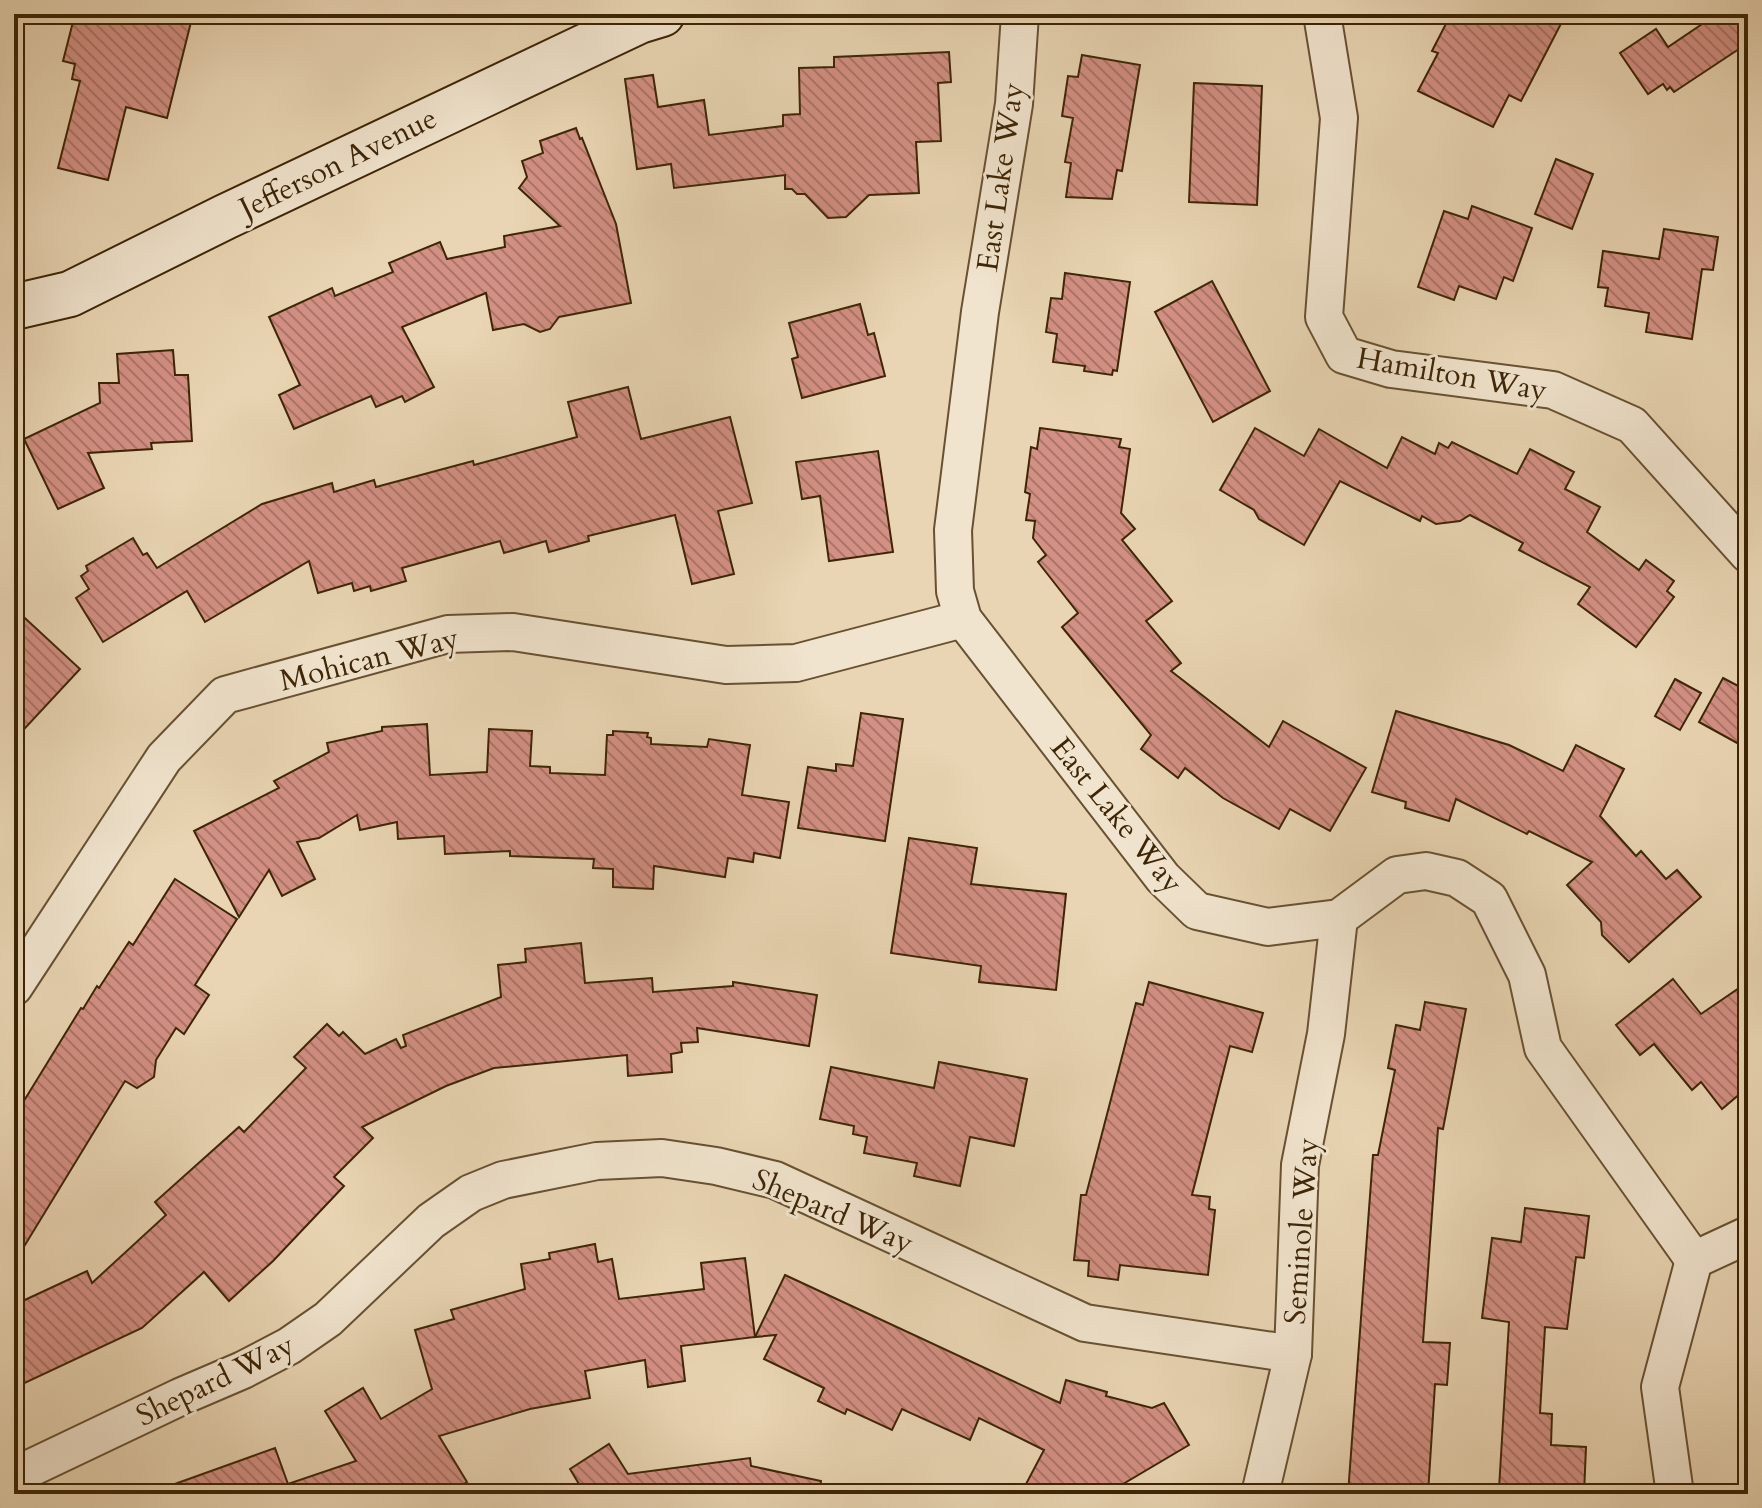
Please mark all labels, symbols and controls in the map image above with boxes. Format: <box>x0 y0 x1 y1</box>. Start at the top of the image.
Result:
street label: East Lake Way <box>967 80 1034 274</box>
street label: Jefferson Avenue <box>229 98 444 231</box>
street label: Hamilton Way <box>1354 338 1550 411</box>
street label: Mohican Way <box>275 617 463 702</box>
street label: East Lake Way <box>1041 729 1192 902</box>
street label: Seminole Way <box>1275 1136 1328 1326</box>
street label: Shepard Way <box>746 1159 920 1264</box>
street label: Shepard Way <box>129 1324 301 1436</box>

